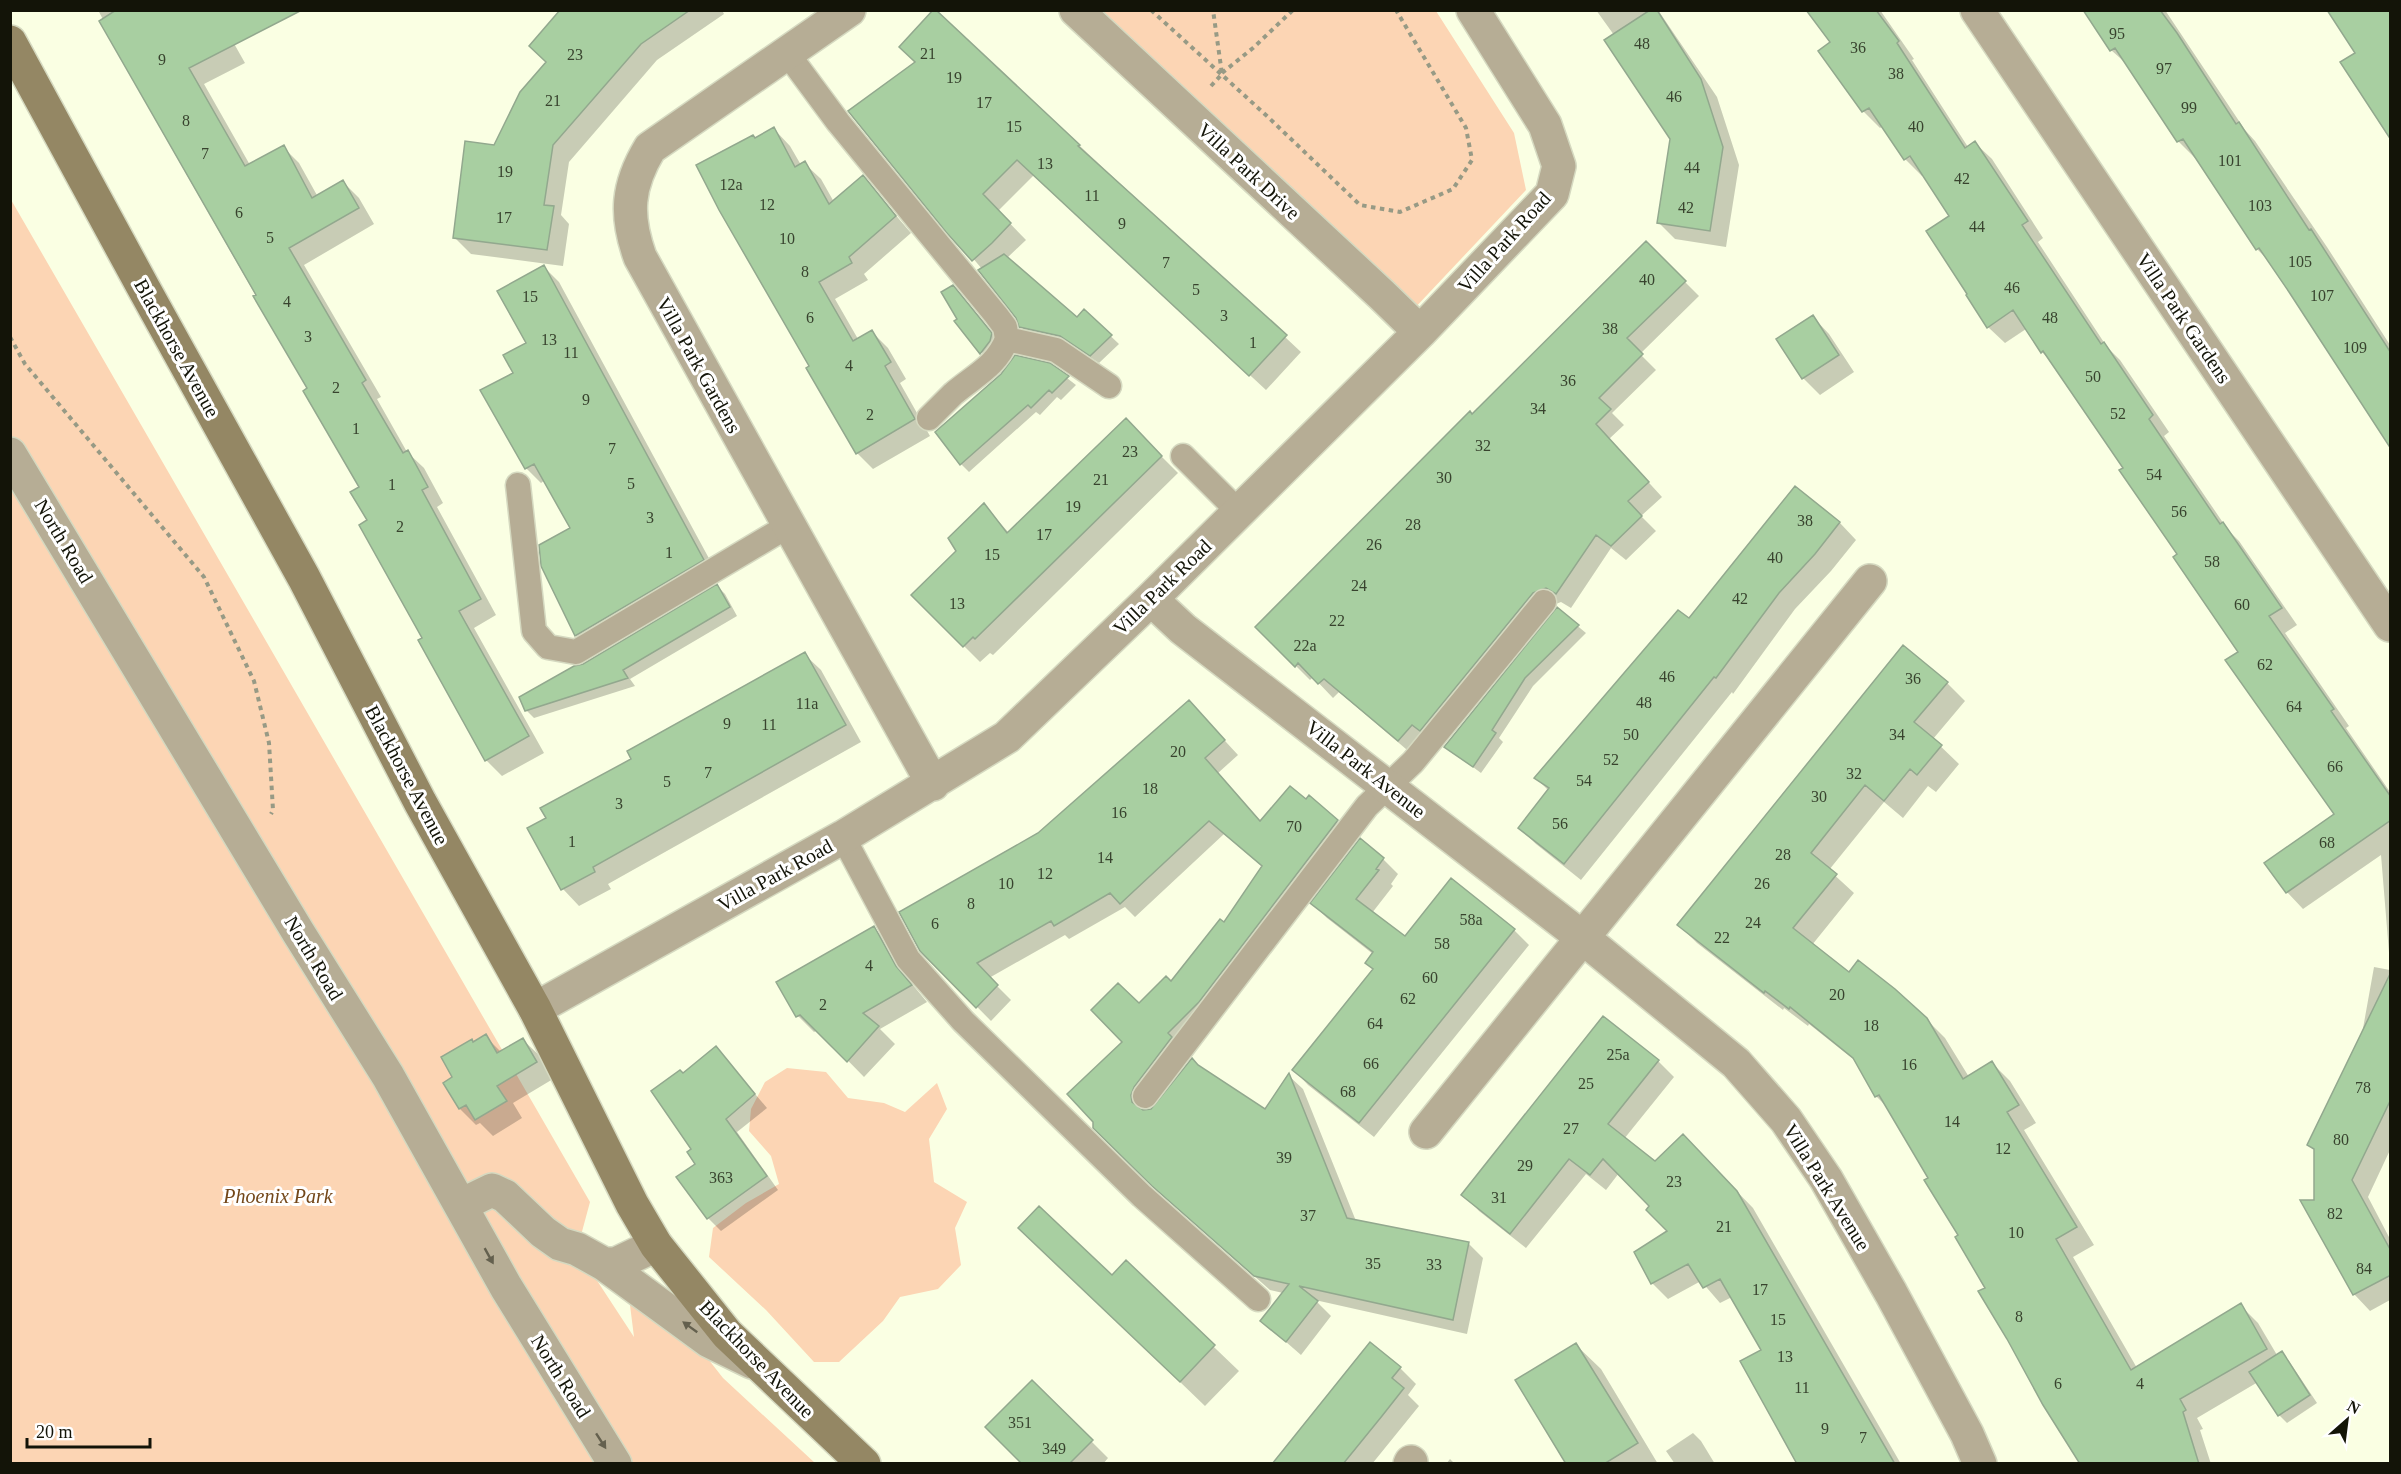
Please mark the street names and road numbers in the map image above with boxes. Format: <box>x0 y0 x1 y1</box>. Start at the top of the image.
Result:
street label: Villa Park Drive <box>1194 118 1304 224</box>
street label: Villa Park Road <box>1453 187 1555 297</box>
street label: Villa Park Gardens <box>2132 249 2236 387</box>
street label: Blackhorse Avenue <box>130 275 224 421</box>
street label: Villa Park Gardens <box>653 293 746 437</box>
street label: North Road <box>30 495 98 587</box>
street label: Villa Park Road <box>1108 535 1216 639</box>
street label: Blackhorse Avenue <box>361 702 453 849</box>
street label: Villa Park Avenue <box>1302 716 1430 822</box>
street label: Villa Park Road <box>714 834 836 916</box>
street label: North Road <box>280 912 348 1004</box>
street label: Villa Park Avenue <box>1779 1120 1875 1254</box>
street label: Blackhorse Avenue <box>695 1296 819 1422</box>
street label: North Road <box>527 1330 595 1422</box>

